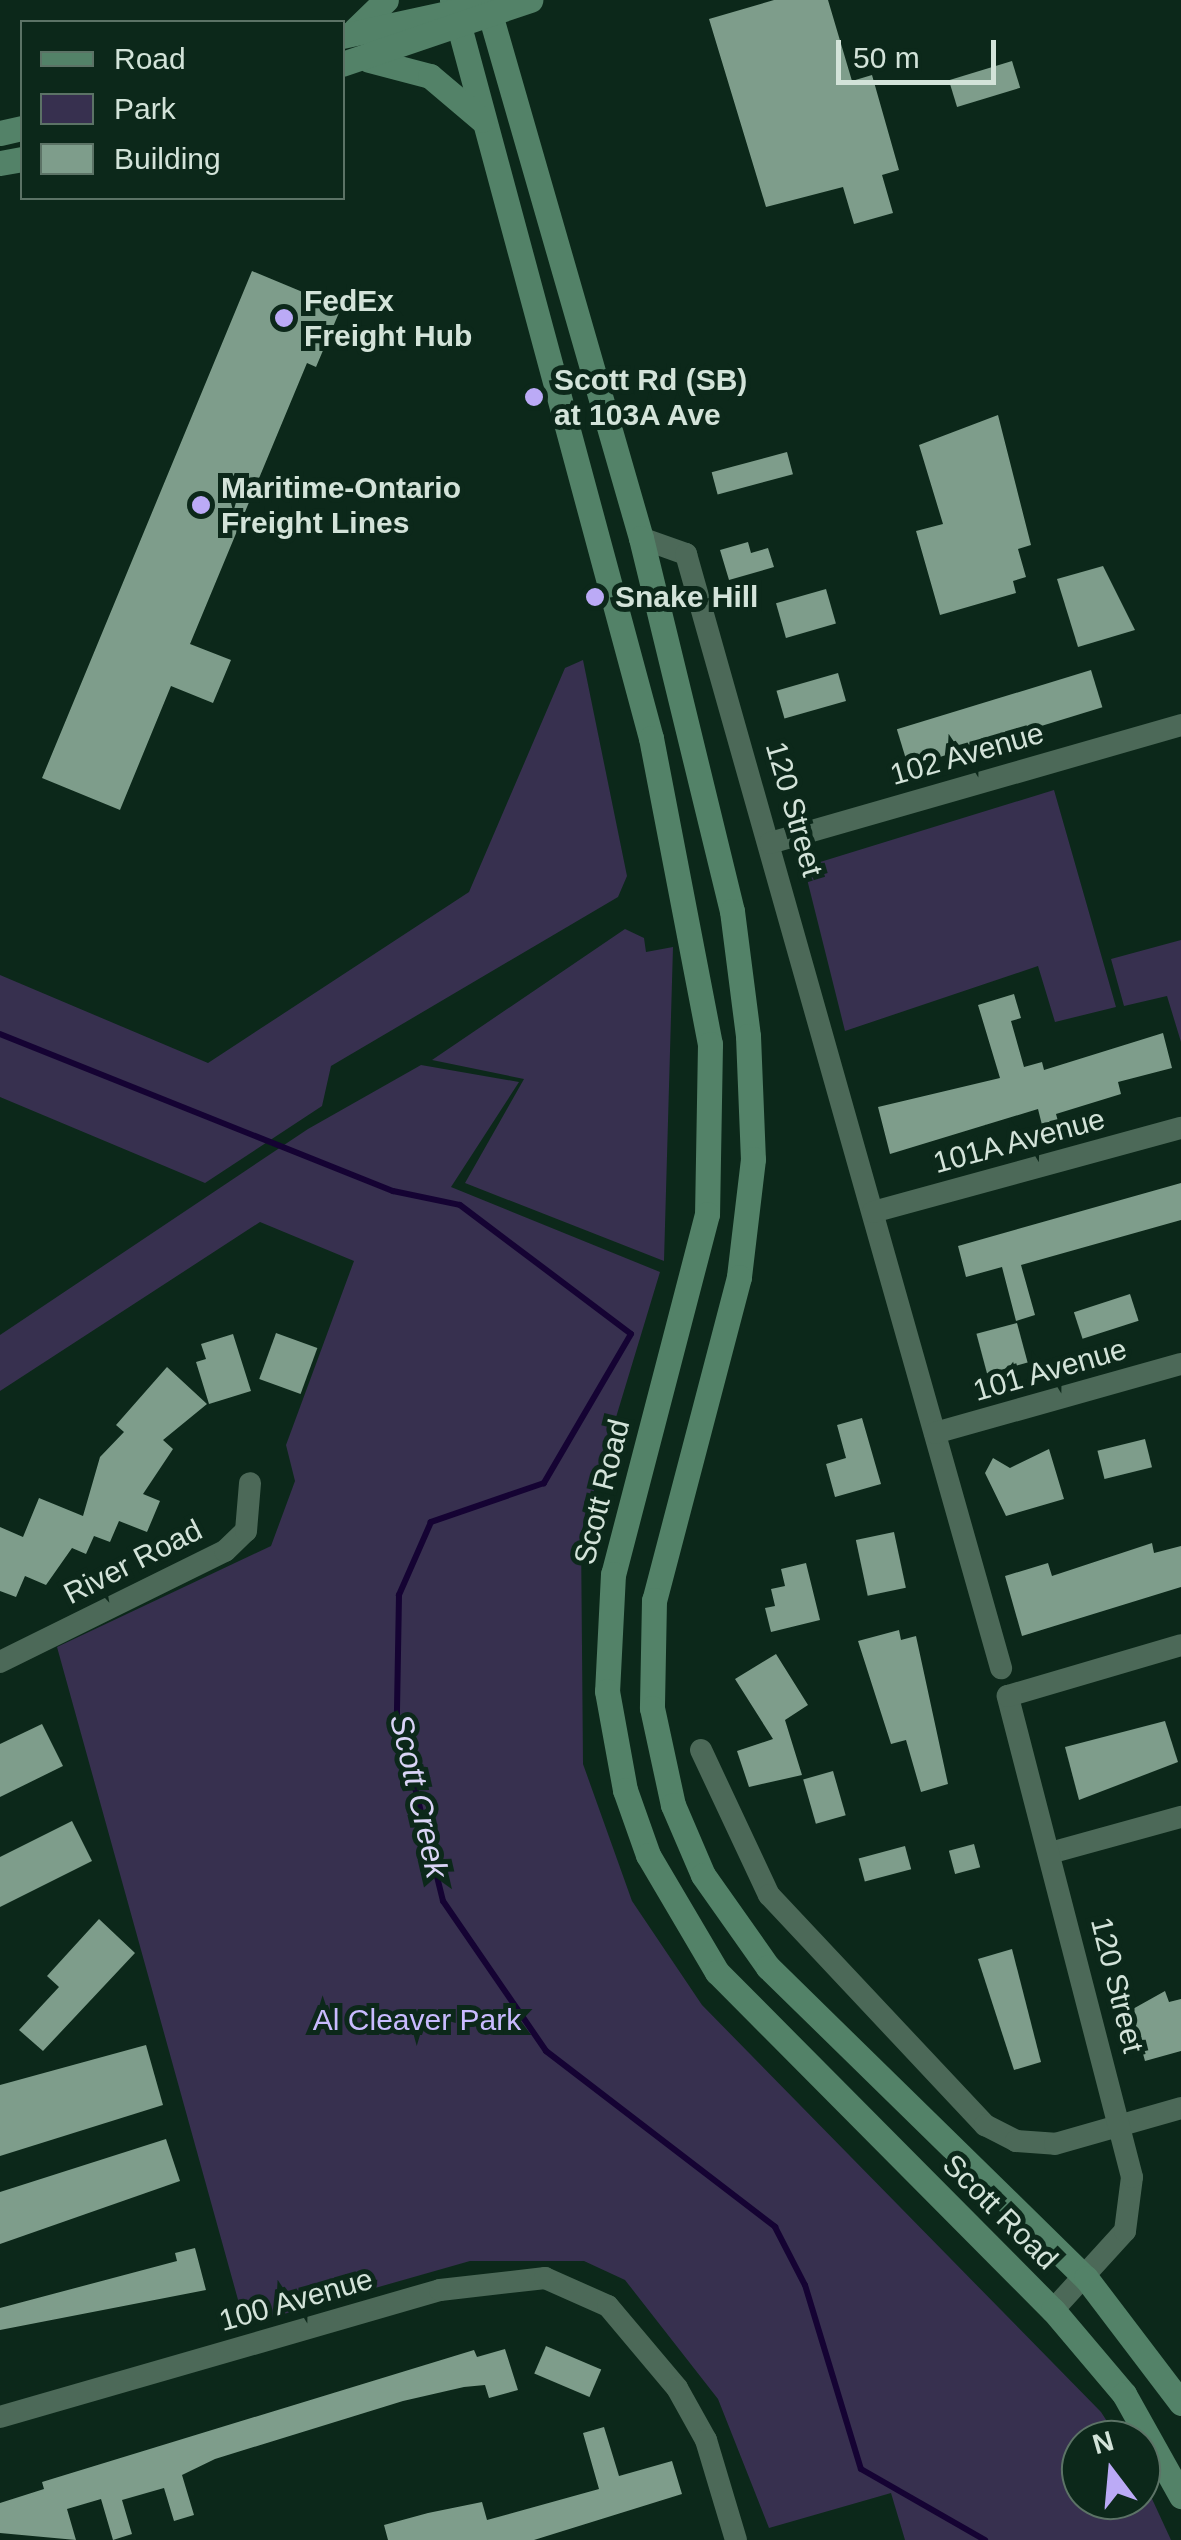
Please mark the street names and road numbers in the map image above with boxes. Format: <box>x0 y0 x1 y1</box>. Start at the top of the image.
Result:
street label: 102 Avenue <box>885 715 1049 793</box>
street label: 120 Street <box>758 738 830 880</box>
street label: 101A Avenue <box>928 1100 1110 1182</box>
street label: 101 Avenue <box>968 1331 1132 1409</box>
street label: Scott Road <box>567 1416 637 1568</box>
street label: River Road <box>58 1512 208 1612</box>
street label: 120 Street <box>1083 1913 1151 2057</box>
street label: Scott Road <box>935 2147 1065 2277</box>
street label: 100 Avenue <box>214 2261 378 2339</box>

